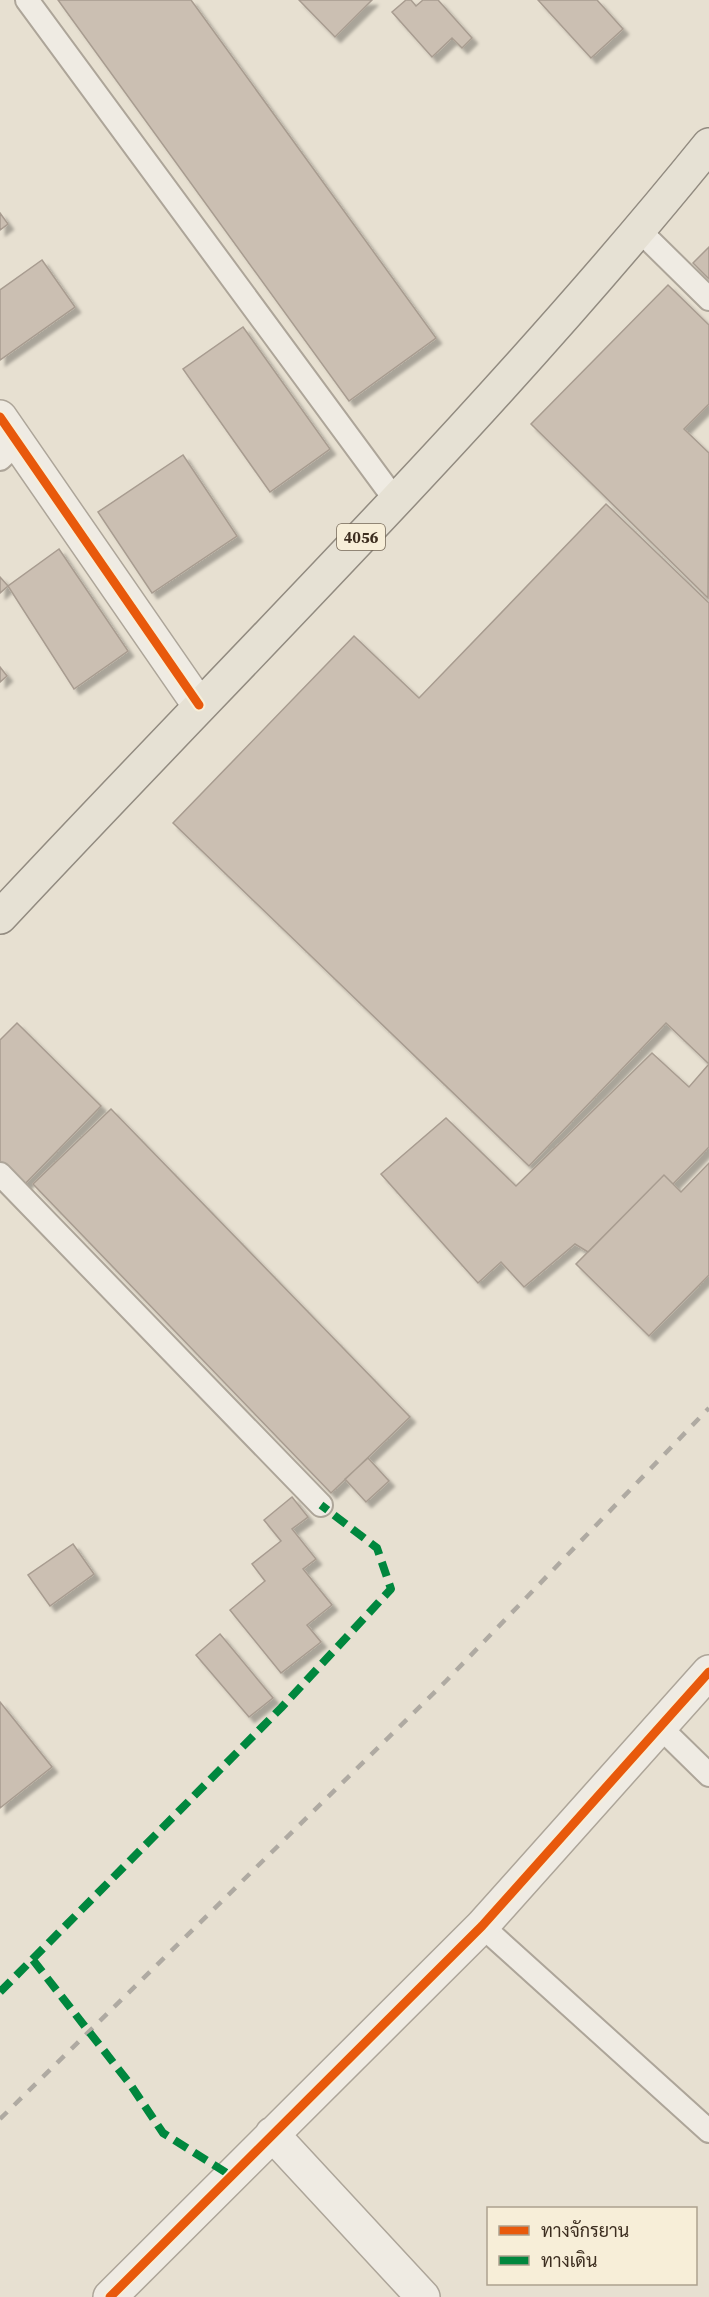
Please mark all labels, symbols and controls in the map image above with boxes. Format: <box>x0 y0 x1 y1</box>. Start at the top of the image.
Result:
road number: 4056 <box>337 524 385 550</box>
legend <box>487 2207 697 2285</box>
text: ทางจักรยาน <box>541 2218 629 2243</box>
text: ทางเดิน <box>541 2248 597 2273</box>

